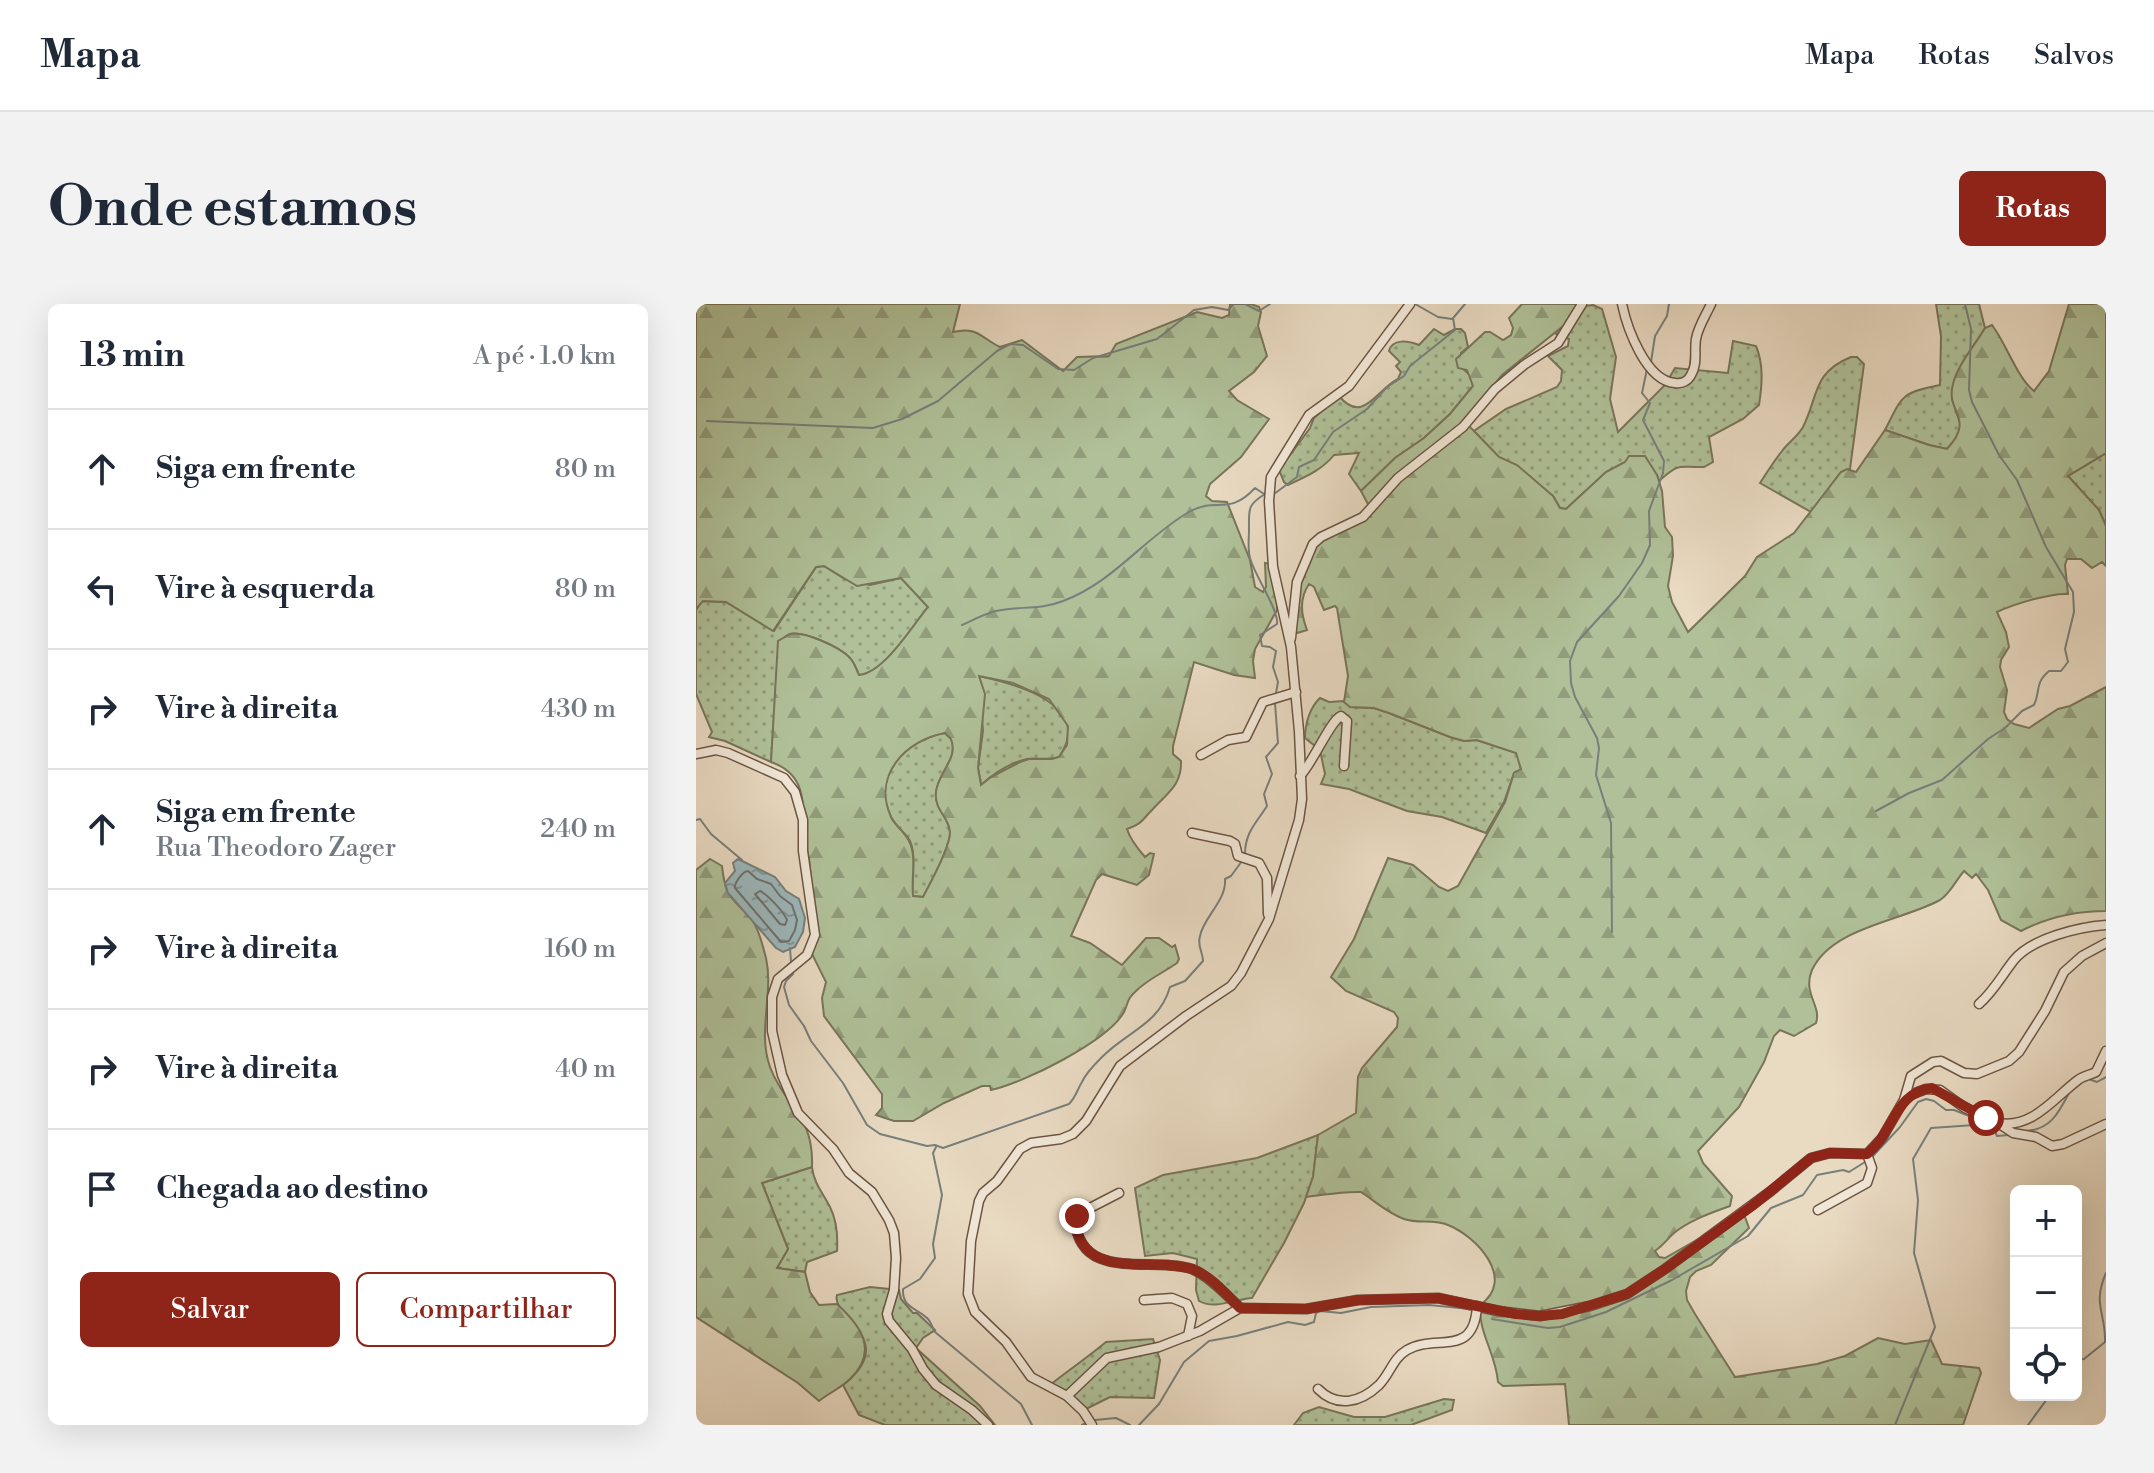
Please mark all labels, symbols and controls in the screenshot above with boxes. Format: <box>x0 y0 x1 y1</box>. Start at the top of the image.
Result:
text: Mapa <box>40 32 140 79</box>
text: Mapa <box>1805 38 1875 73</box>
text: Rotas <box>1919 38 1990 73</box>
text: Salvos <box>2034 38 2114 73</box>
button: Rotas <box>1959 171 2106 246</box>
text: Onde estamos <box>48 173 417 243</box>
text: 13 min <box>80 335 185 377</box>
text: A pé · 1.0 km <box>473 340 616 372</box>
icon: ahead <box>80 447 124 491</box>
text: Siga em frente <box>156 450 356 488</box>
text: 80 m <box>555 453 616 485</box>
icon: left <box>80 567 124 611</box>
text: Vire à esquerda <box>156 570 375 608</box>
text: 80 m <box>555 573 616 605</box>
icon: right <box>80 687 124 731</box>
text: Vire à direita <box>156 690 338 728</box>
text: 430 m <box>541 693 616 725</box>
text: Siga em frente <box>156 794 356 832</box>
icon: ahead <box>80 807 124 851</box>
text: 240 m <box>540 813 616 845</box>
text: Rua Theodoro Zager <box>156 832 396 864</box>
icon: right <box>80 927 124 971</box>
text: Vire à direita <box>156 930 338 968</box>
text: 160 m <box>545 933 616 965</box>
icon: right <box>80 1047 124 1091</box>
text: Vire à direita <box>156 1050 338 1088</box>
text: 40 m <box>555 1053 616 1085</box>
route start <box>1968 1100 2004 1136</box>
icon: arrive <box>80 1167 124 1211</box>
text: Chegada ao destino <box>156 1170 429 1208</box>
map controls <box>2010 1185 2082 1401</box>
button: + <box>2010 1185 2082 1257</box>
route end <box>1059 1198 1095 1234</box>
button: − <box>2010 1257 2082 1329</box>
button: Salvar <box>80 1272 340 1347</box>
button: Compartilhar <box>356 1272 616 1347</box>
button: locate <box>2010 1329 2082 1401</box>

